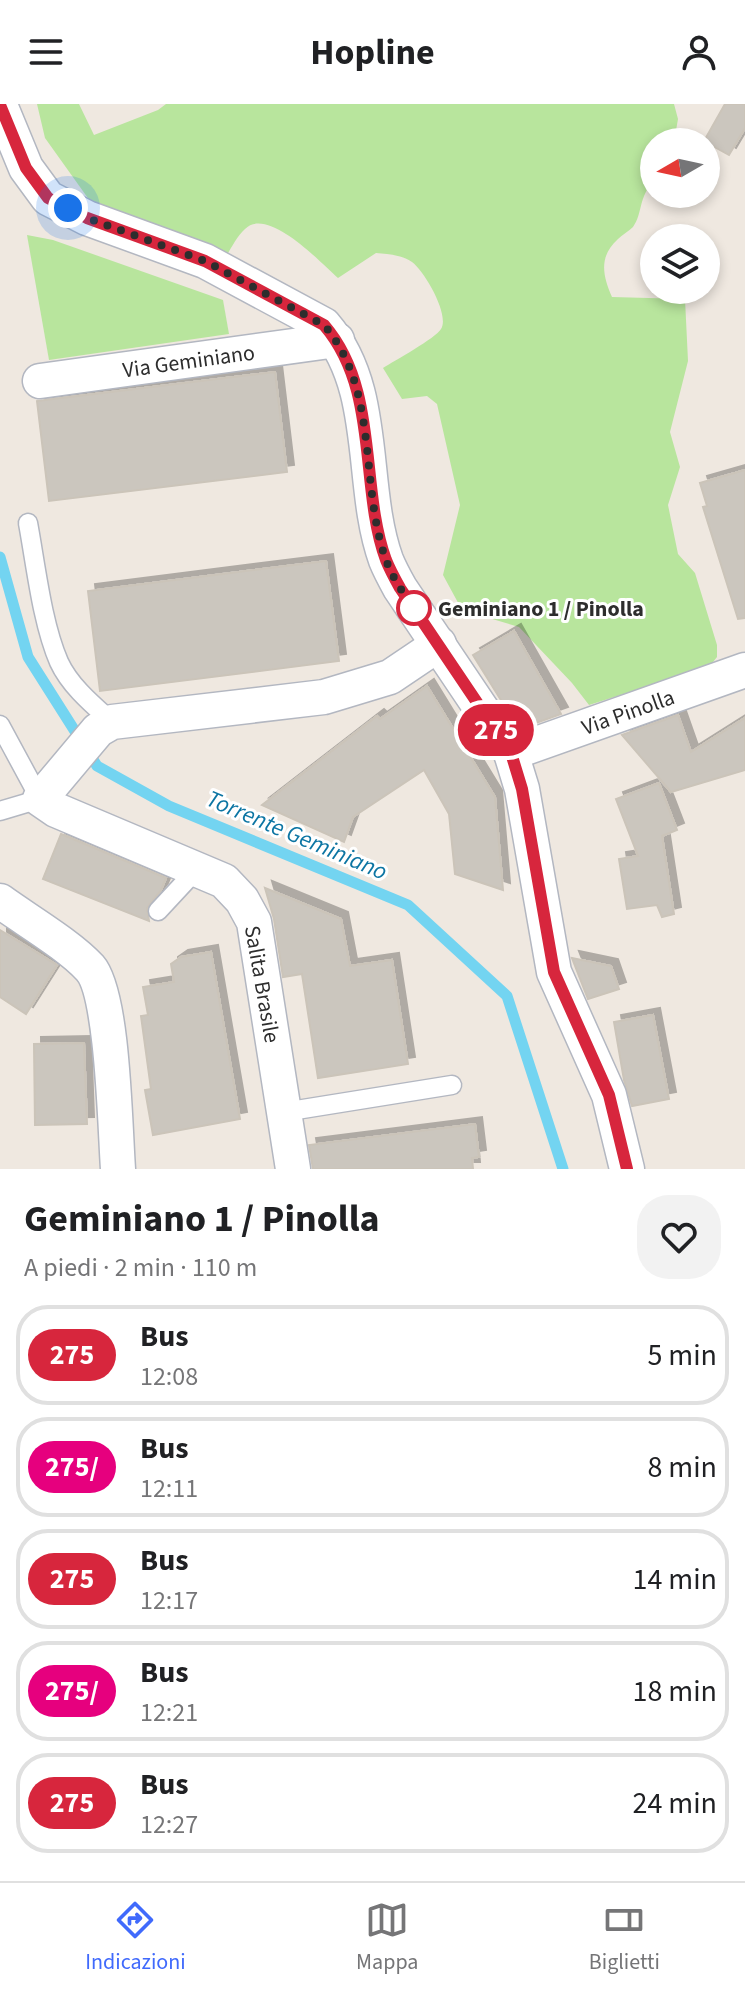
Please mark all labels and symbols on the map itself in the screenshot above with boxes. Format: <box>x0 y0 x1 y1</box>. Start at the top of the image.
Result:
north arrow <box>640 128 720 208</box>
your location <box>48 188 88 228</box>
street label: Via Geminiano <box>121 337 257 386</box>
marker: Geminiano 1 / Pinolla <box>397 591 431 625</box>
place label: Geminiano 1 / Pinolla <box>438 593 644 625</box>
street label: Via Pinolla <box>577 681 679 744</box>
line badge: 275 <box>450 704 542 756</box>
water label: Torrente Geminiano <box>201 782 393 889</box>
street label: Salita Brasile <box>236 923 288 1045</box>

